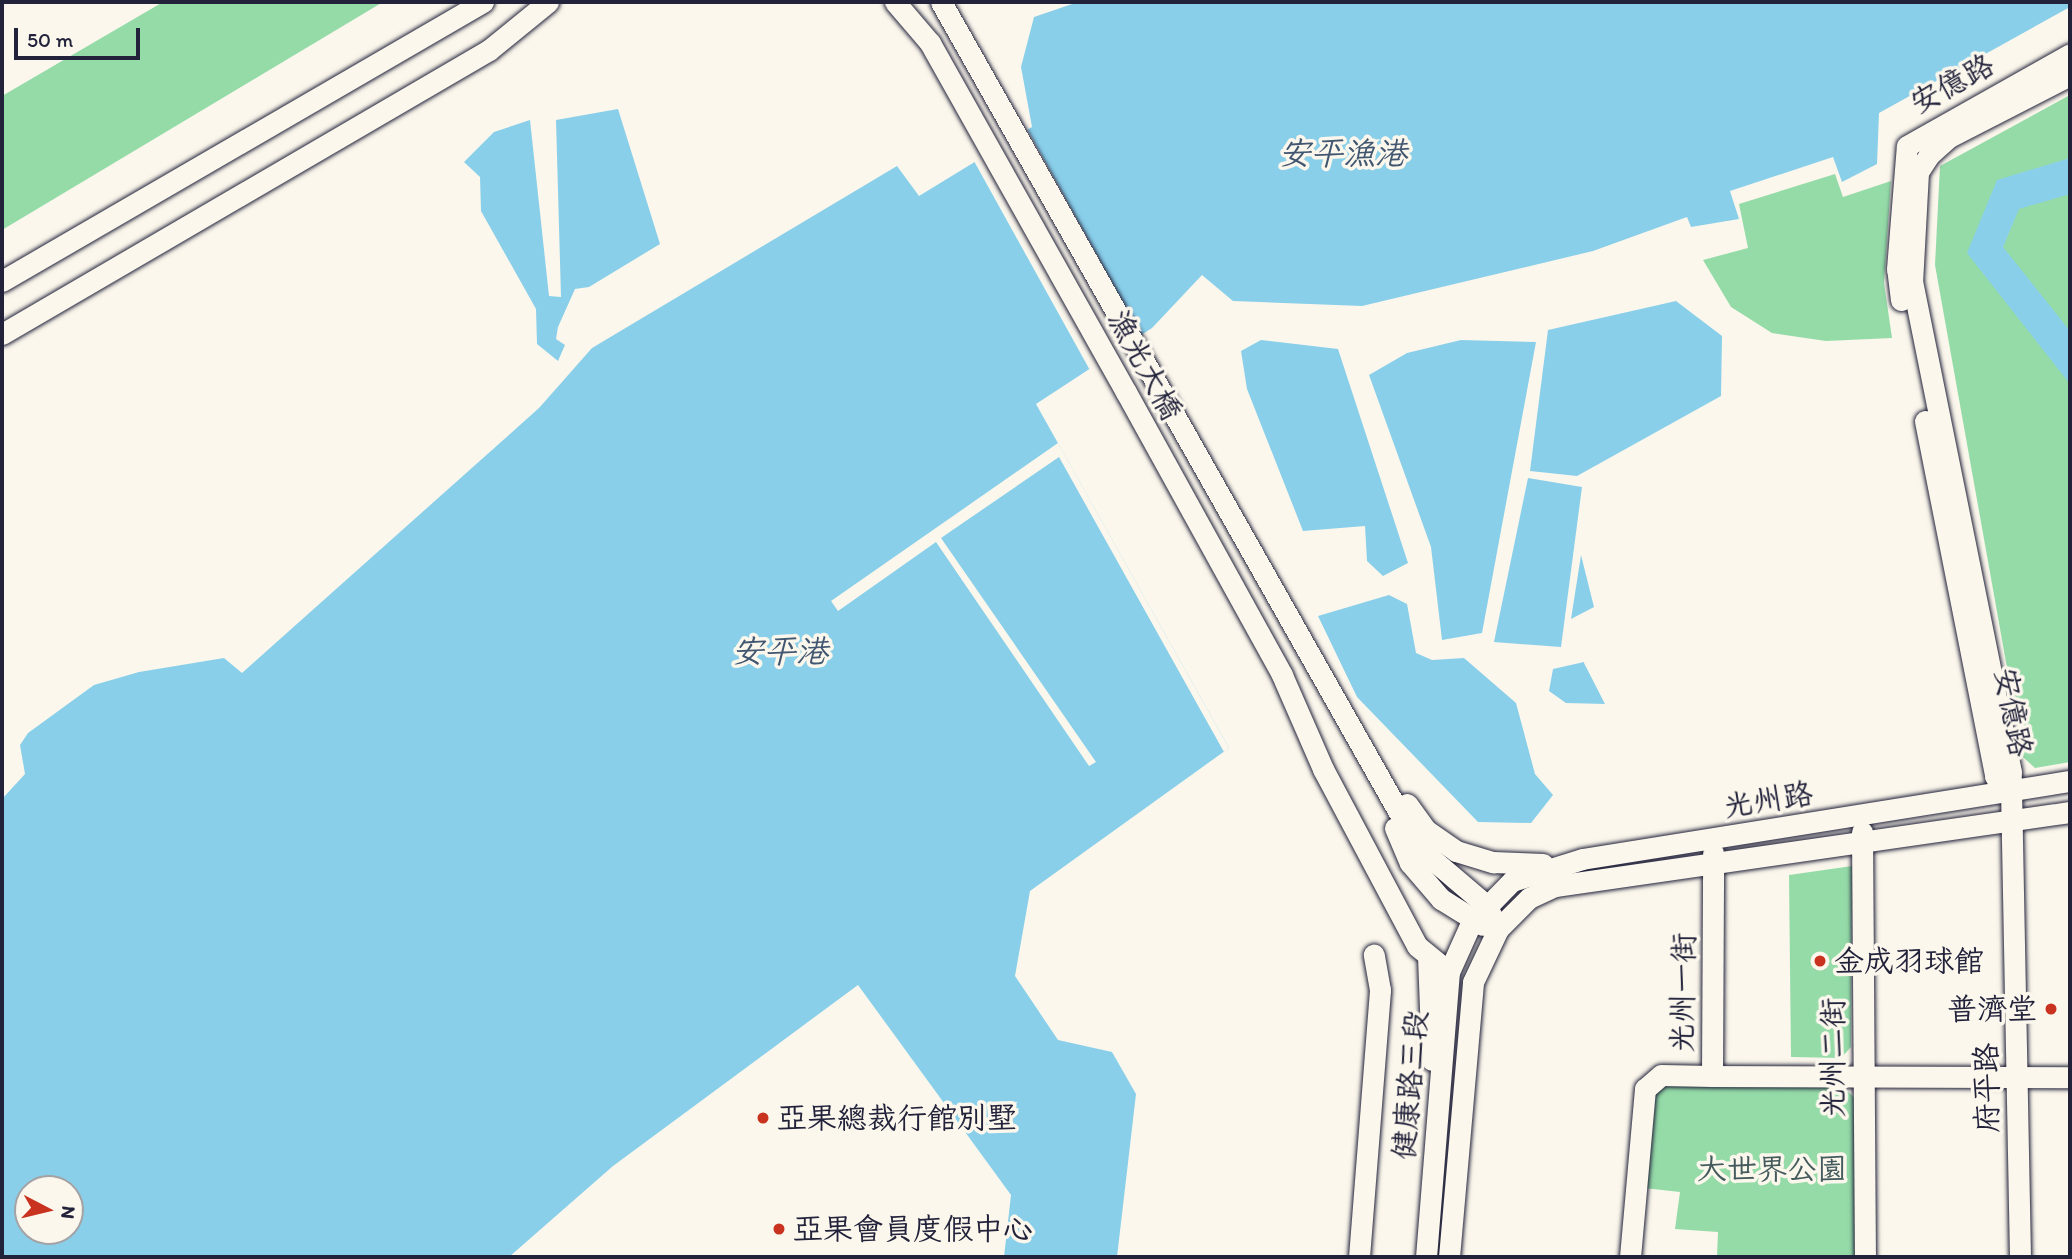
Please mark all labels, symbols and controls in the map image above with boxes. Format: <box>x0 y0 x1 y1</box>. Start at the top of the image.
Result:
scale bar <box>18 14 144 58</box>
text: 50 m <box>27 27 73 52</box>
street label: 安億路 <box>1904 46 2000 122</box>
water label: 安平漁港 <box>1279 134 1407 172</box>
street label: 漁光大橋 <box>1100 304 1190 426</box>
water label: 安平港 <box>732 632 828 670</box>
street label: 安億路 <box>1987 664 2039 760</box>
street label: 光州路 <box>1721 775 1815 825</box>
street label: 光州一街 <box>1664 933 1702 1053</box>
place label: 金成羽球館 <box>1834 943 1984 979</box>
marker: 金成羽球館 <box>1812 953 1828 969</box>
place label: 普濟堂 <box>1947 991 2037 1027</box>
street label: 光州二街 <box>1815 998 1851 1118</box>
marker: 普濟堂 <box>2043 1001 2059 1017</box>
street label: 健康路三段 <box>1386 1009 1434 1161</box>
street label: 府平路 <box>1968 1043 2006 1133</box>
place label: 亞果總裁行館別墅 <box>777 1100 1017 1136</box>
marker: 亞果總裁行館別墅 <box>755 1110 771 1126</box>
park label: 大世界公園 <box>1697 1151 1847 1187</box>
north arrow <box>14 1175 84 1245</box>
text: N <box>56 1205 81 1220</box>
place label: 亞果會員度假中心 <box>793 1211 1033 1247</box>
marker: 亞果會員度假中心 <box>771 1221 787 1237</box>

